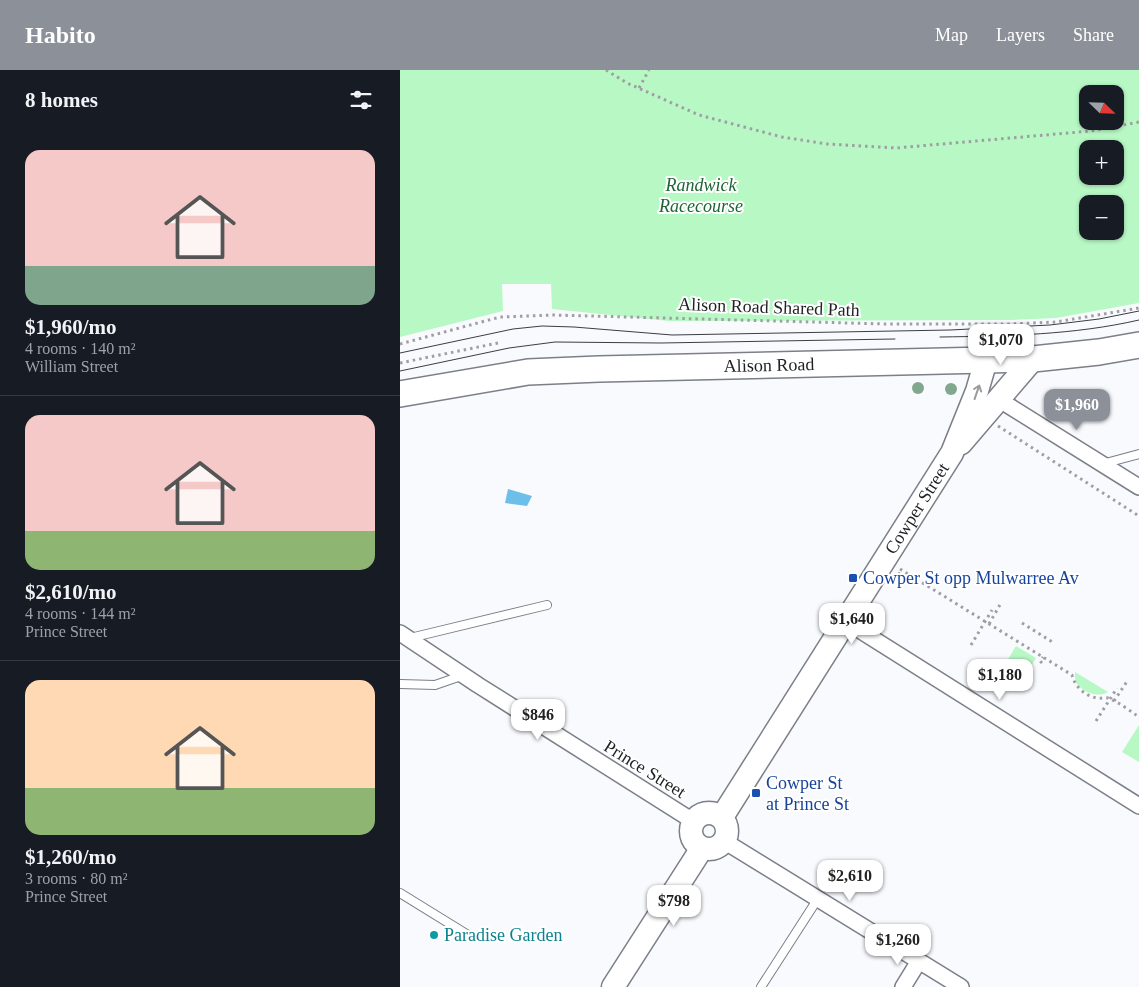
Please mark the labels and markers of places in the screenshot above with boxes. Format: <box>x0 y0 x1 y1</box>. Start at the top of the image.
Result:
pin: $1,070 <box>960 324 1042 366</box>
pin: $1,960 <box>1036 388 1118 431</box>
place label: Cowper St opp Mulwarree Av <box>863 568 1079 588</box>
marker: Cowper St opp Mulwarree Av <box>847 572 859 584</box>
pin: $1,640 <box>811 602 893 645</box>
pin: $1,180 <box>959 658 1041 701</box>
pin: $846 <box>508 698 568 741</box>
place label: Cowper St at Prince St <box>766 773 849 814</box>
marker: Cowper St at Prince St <box>750 787 762 799</box>
pin: $2,610 <box>809 860 891 902</box>
pin: $798 <box>644 884 704 927</box>
pin: $1,260 <box>857 924 939 966</box>
place label: Paradise Garden <box>444 925 562 945</box>
marker: Paradise Garden <box>428 929 440 941</box>

